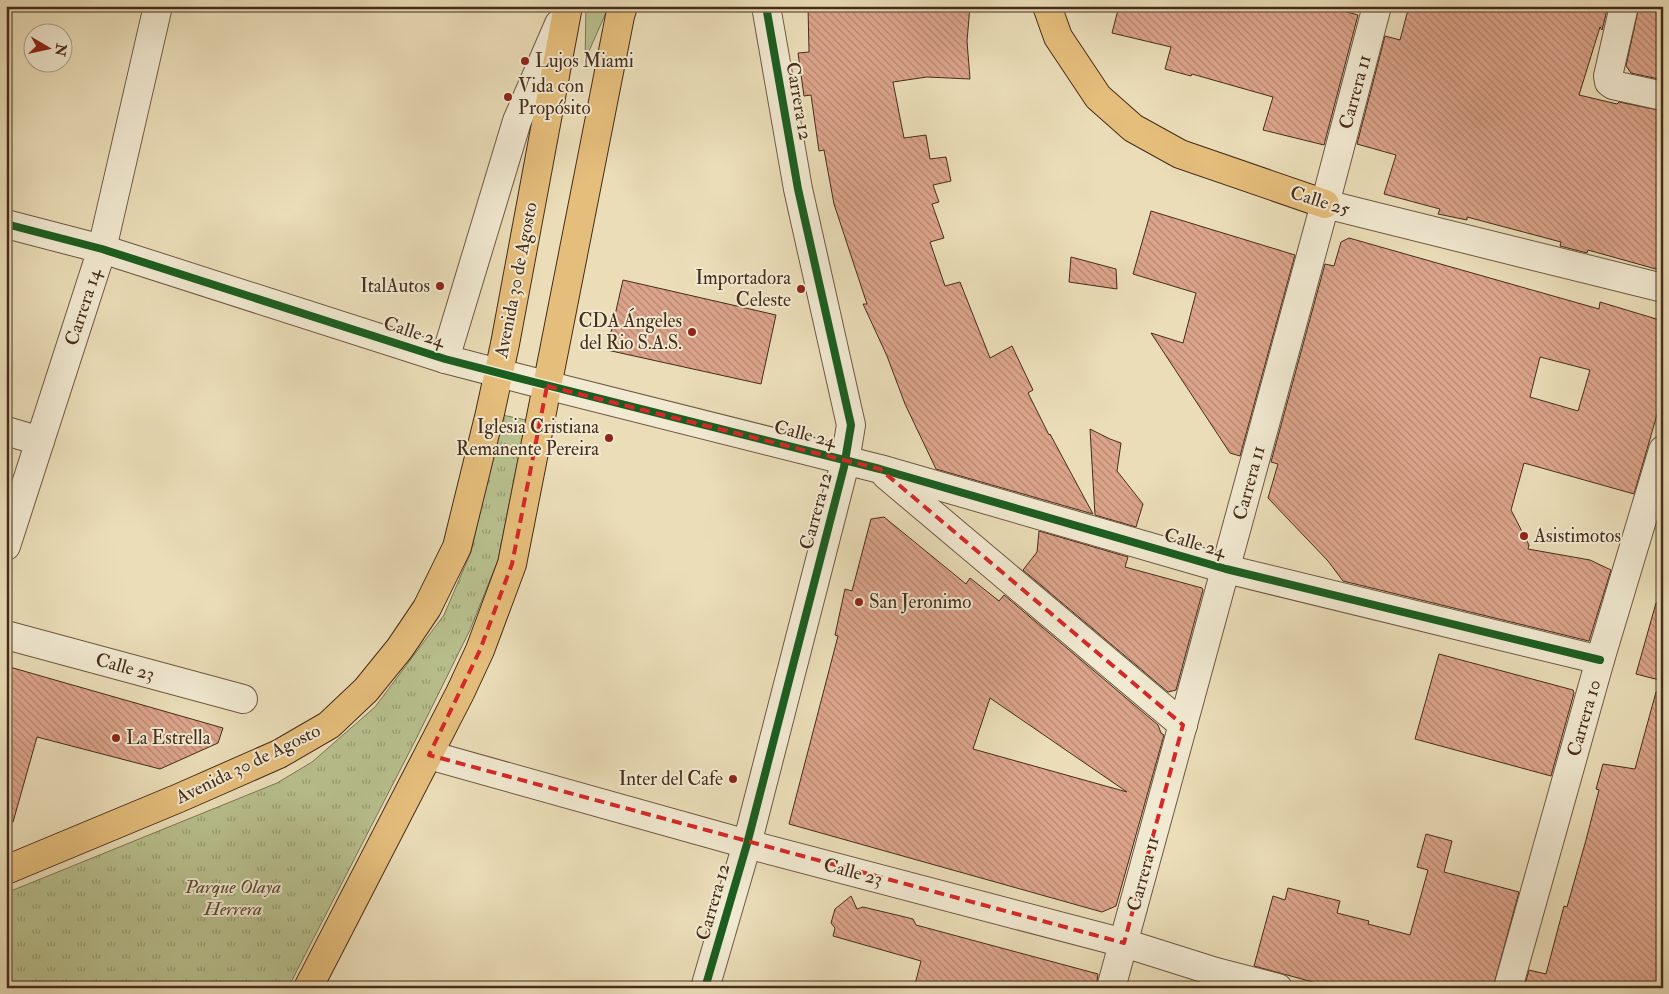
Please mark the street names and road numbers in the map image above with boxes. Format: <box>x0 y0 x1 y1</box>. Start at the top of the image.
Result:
street label: Carrera 11 <box>1334 52 1376 132</box>
street label: Carrera 12 <box>780 60 818 142</box>
street label: Calle 25 <box>1287 181 1353 222</box>
street label: Avenida 30 de Agosto <box>489 200 543 361</box>
street label: Carrera 14 <box>59 265 107 349</box>
street label: Calle 24 <box>380 311 448 353</box>
street label: Calle 24 <box>771 415 839 453</box>
street label: Carrera 11 <box>1228 443 1270 523</box>
street label: Carrera 12 <box>794 470 838 552</box>
street label: Calle 24 <box>1161 523 1229 563</box>
street label: Calle 23 <box>93 648 157 686</box>
street label: Carrera 10 <box>1562 677 1606 759</box>
street label: Avenida 30 de Agosto <box>171 719 324 810</box>
street label: Carrera 11 <box>1122 834 1164 914</box>
street label: Calle 23 <box>821 853 885 891</box>
street label: Carrera 12 <box>691 861 735 943</box>

